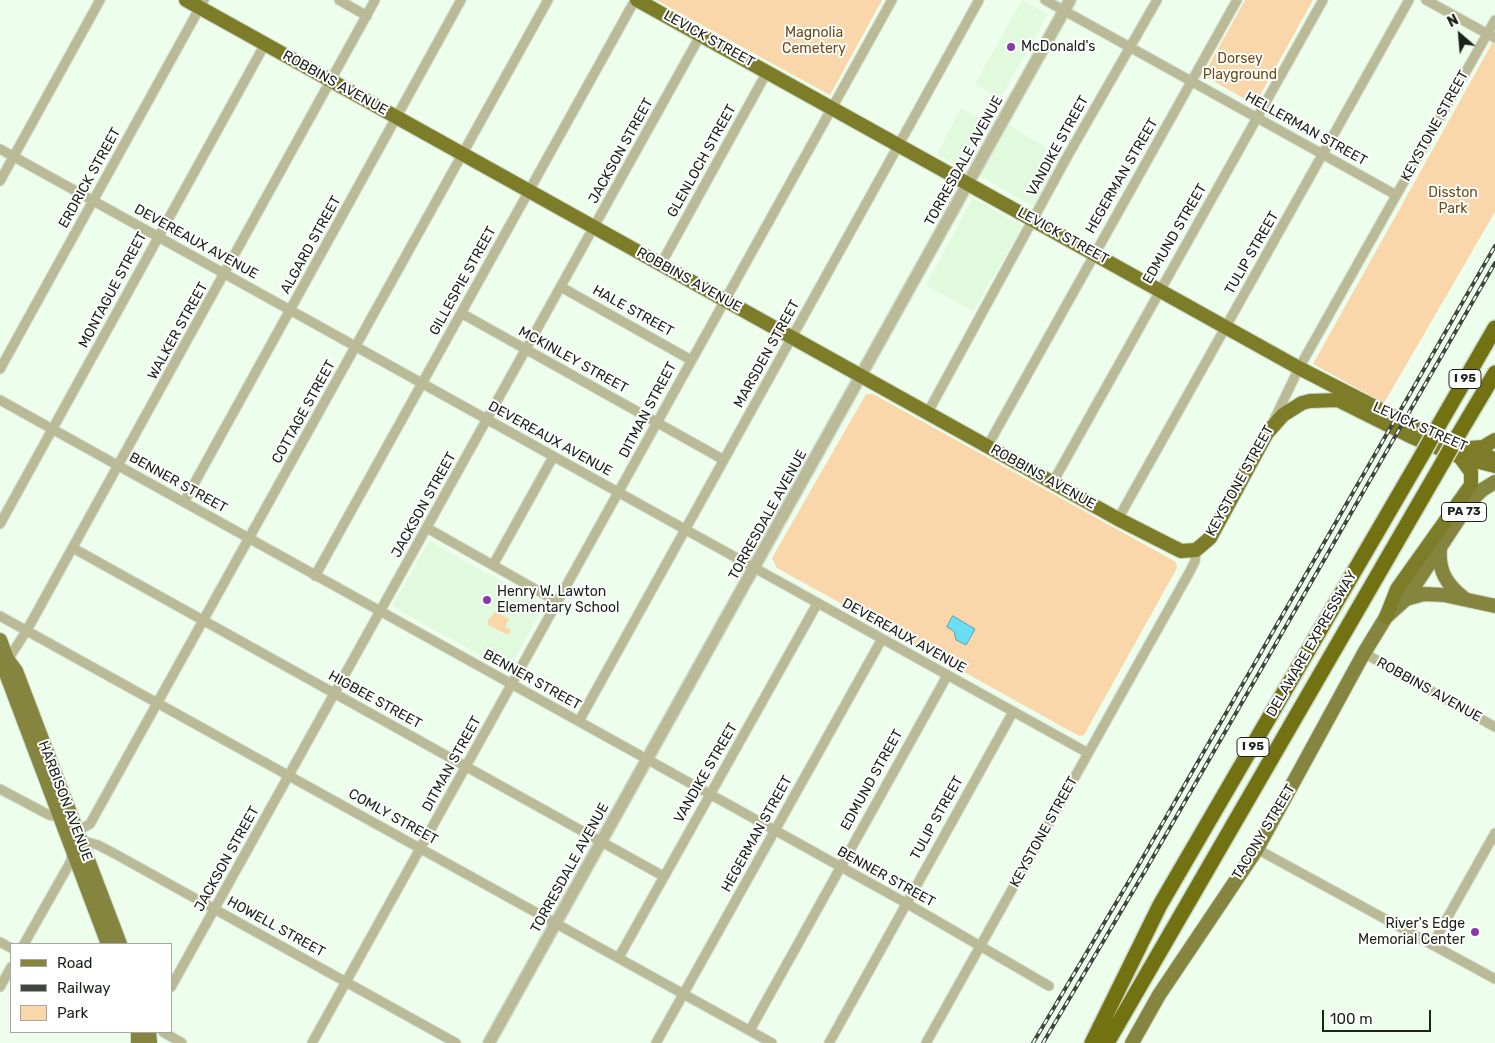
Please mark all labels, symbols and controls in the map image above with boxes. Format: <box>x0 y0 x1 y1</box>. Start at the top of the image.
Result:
street label: LEVICK STREET <box>661 7 757 71</box>
north arrow <box>1435 10 1485 60</box>
text: N <box>1445 11 1461 31</box>
park label: Magnolia Cemetery <box>782 25 846 58</box>
place label: McDonald's <box>1021 39 1095 55</box>
marker: McDonald's <box>1005 41 1017 53</box>
street label: ROBBINS AVENUE <box>280 47 390 119</box>
park label: Dorsey Playground <box>1203 51 1277 84</box>
street label: KEYSTONE STREET <box>1398 68 1472 184</box>
street label: HELLERMAN STREET <box>1242 89 1370 169</box>
street label: TORRESDALE AVENUE <box>921 93 1007 229</box>
street label: VANDIKE STREET <box>1023 93 1093 199</box>
street label: JACKSON STREET <box>585 95 657 207</box>
street label: GLENLOCH STREET <box>664 102 740 220</box>
street label: HEGERMAN STREET <box>1082 115 1162 237</box>
street label: ERDRICK STREET <box>55 125 125 231</box>
street label: EDMUND STREET <box>1140 181 1210 287</box>
park label: Disston Park <box>1428 185 1478 218</box>
street label: ALGARD STREET <box>277 193 345 297</box>
street label: DEVEREAUX AVENUE <box>131 201 261 283</box>
street label: LEVICK STREET <box>1015 204 1111 268</box>
street label: TULIP STREET <box>1221 209 1283 297</box>
street label: GILLESPIE STREET <box>426 224 500 338</box>
street label: MONTAGUE STREET <box>75 229 151 351</box>
street label: ROBBINS AVENUE <box>634 244 744 316</box>
street label: WALKER STREET <box>144 279 212 383</box>
street label: HALE STREET <box>590 282 676 340</box>
street label: MARSDEN STREET <box>730 297 804 411</box>
street label: MCKINLEY STREET <box>515 323 631 397</box>
street label: COTTAGE STREET <box>269 357 339 467</box>
street label: DITMAN STREET <box>616 359 680 461</box>
road number: I 95 <box>1449 369 1481 388</box>
street label: DEVEREAUX AVENUE <box>485 398 615 480</box>
street label: LEVICK STREET <box>1370 399 1470 455</box>
street label: KEYSTONE STREET <box>1203 423 1277 539</box>
street label: ROBBINS AVENUE <box>988 441 1098 513</box>
street label: TORRESDALE AVENUE <box>725 447 811 583</box>
street label: BENNER STREET <box>126 449 230 517</box>
street label: JACKSON STREET <box>388 449 460 561</box>
road number: PA 73 <box>1442 502 1486 522</box>
street label: DELAWARE EXPRESSWAY <box>1263 568 1361 720</box>
place label: Henry W. Lawton Elementary School <box>497 584 620 616</box>
marker: Henry W. Lawton Elementary School <box>481 594 493 606</box>
street label: DEVEREAUX AVENUE <box>839 595 969 677</box>
street label: BENNER STREET <box>480 646 584 714</box>
street label: ROBBINS AVENUE <box>1374 654 1484 726</box>
street label: HIGBEE STREET <box>325 667 425 733</box>
street label: DITMAN STREET <box>419 713 485 815</box>
street label: VANDIKE STREET <box>671 720 741 826</box>
street label: EDMUND STREET <box>837 727 907 833</box>
street label: HARBISON AVENUE <box>34 738 96 864</box>
road number: I 95 <box>1237 738 1269 756</box>
street label: HEGERMAN STREET <box>718 773 796 895</box>
street label: TULIP STREET <box>907 773 967 863</box>
street label: KEYSTONE STREET <box>1007 774 1081 890</box>
street label: TACONY STREET <box>1229 781 1299 883</box>
street label: COMLY STREET <box>345 785 441 849</box>
street label: TORRESDALE AVENUE <box>527 800 613 936</box>
street label: JACKSON STREET <box>191 803 263 915</box>
street label: BENNER STREET <box>834 843 938 911</box>
street label: HOWELL STREET <box>224 893 328 961</box>
place label: River's Edge Memorial Center <box>1358 916 1465 949</box>
marker: River's Edge Memorial Center <box>1469 926 1481 938</box>
legend <box>10 943 172 1033</box>
text: Road <box>57 954 93 972</box>
text: Railway <box>57 979 111 997</box>
scale bar <box>1325 1000 1434 1032</box>
text: Park <box>57 1004 88 1022</box>
text: 100 m <box>1330 1010 1372 1028</box>

